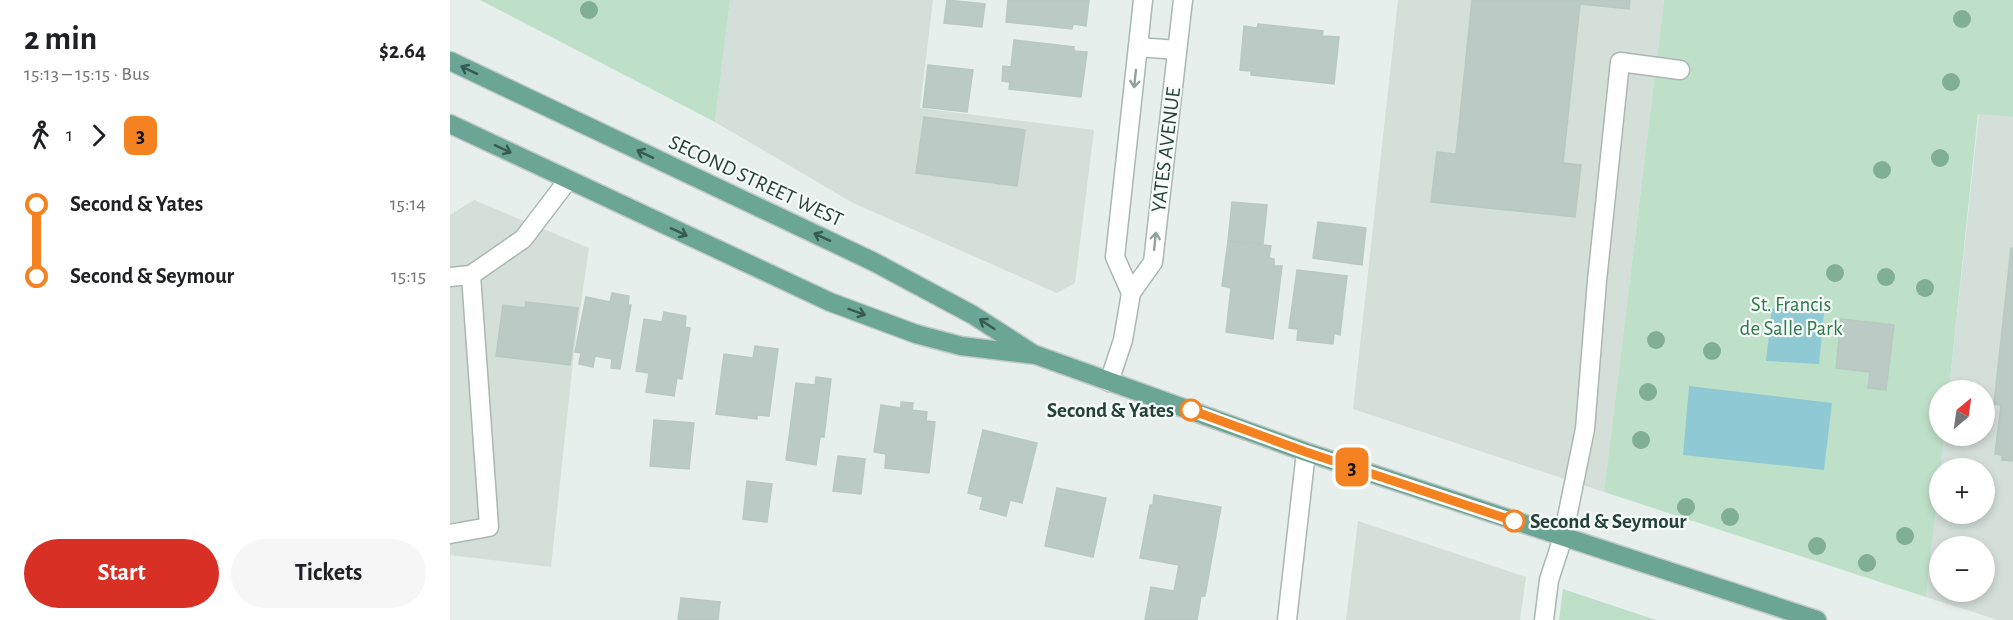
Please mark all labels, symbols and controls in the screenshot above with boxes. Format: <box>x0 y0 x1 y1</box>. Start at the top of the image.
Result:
text: 2 min <box>24 23 97 56</box>
text: $2.64 <box>379 40 426 62</box>
text: 15:13 – 15:15 · Bus <box>24 64 150 84</box>
one-way arrow <box>461 64 479 76</box>
one-way arrow <box>1129 69 1140 88</box>
street label: YATES AVENUE <box>1148 86 1184 214</box>
icon: walk <box>24 119 57 152</box>
icon: forward <box>82 119 115 152</box>
text: 1 <box>66 125 73 145</box>
text: 3 <box>136 125 145 146</box>
street label: SECOND STREET WEST <box>666 131 846 231</box>
one-way arrow <box>493 144 511 155</box>
one-way arrow <box>637 147 655 159</box>
text: Second & Yates <box>70 193 203 215</box>
text: 15:14 <box>390 194 426 214</box>
one-way arrow <box>670 226 688 238</box>
one-way arrow <box>813 231 831 243</box>
one-way arrow <box>1150 232 1161 252</box>
text: Second & Seymour <box>70 265 234 287</box>
text: 15:15 <box>391 266 426 286</box>
park label: St. Francis de Salle Park <box>1740 294 1843 339</box>
one-way arrow <box>847 308 866 319</box>
one-way arrow <box>978 317 995 330</box>
north arrow <box>1929 380 1995 446</box>
map controls <box>1929 380 1995 602</box>
marker: Second & Yates <box>1180 399 1202 421</box>
place label: Second & Yates <box>1047 400 1174 421</box>
line badge: 3 <box>1332 448 1372 486</box>
text: 3 <box>1347 457 1357 478</box>
button: + <box>1929 458 1995 524</box>
marker: Second & Seymour <box>1503 510 1525 532</box>
place label: Second & Seymour <box>1530 511 1687 532</box>
button: − <box>1929 536 1995 602</box>
button: Start <box>24 539 219 608</box>
button: Tickets <box>231 539 426 608</box>

